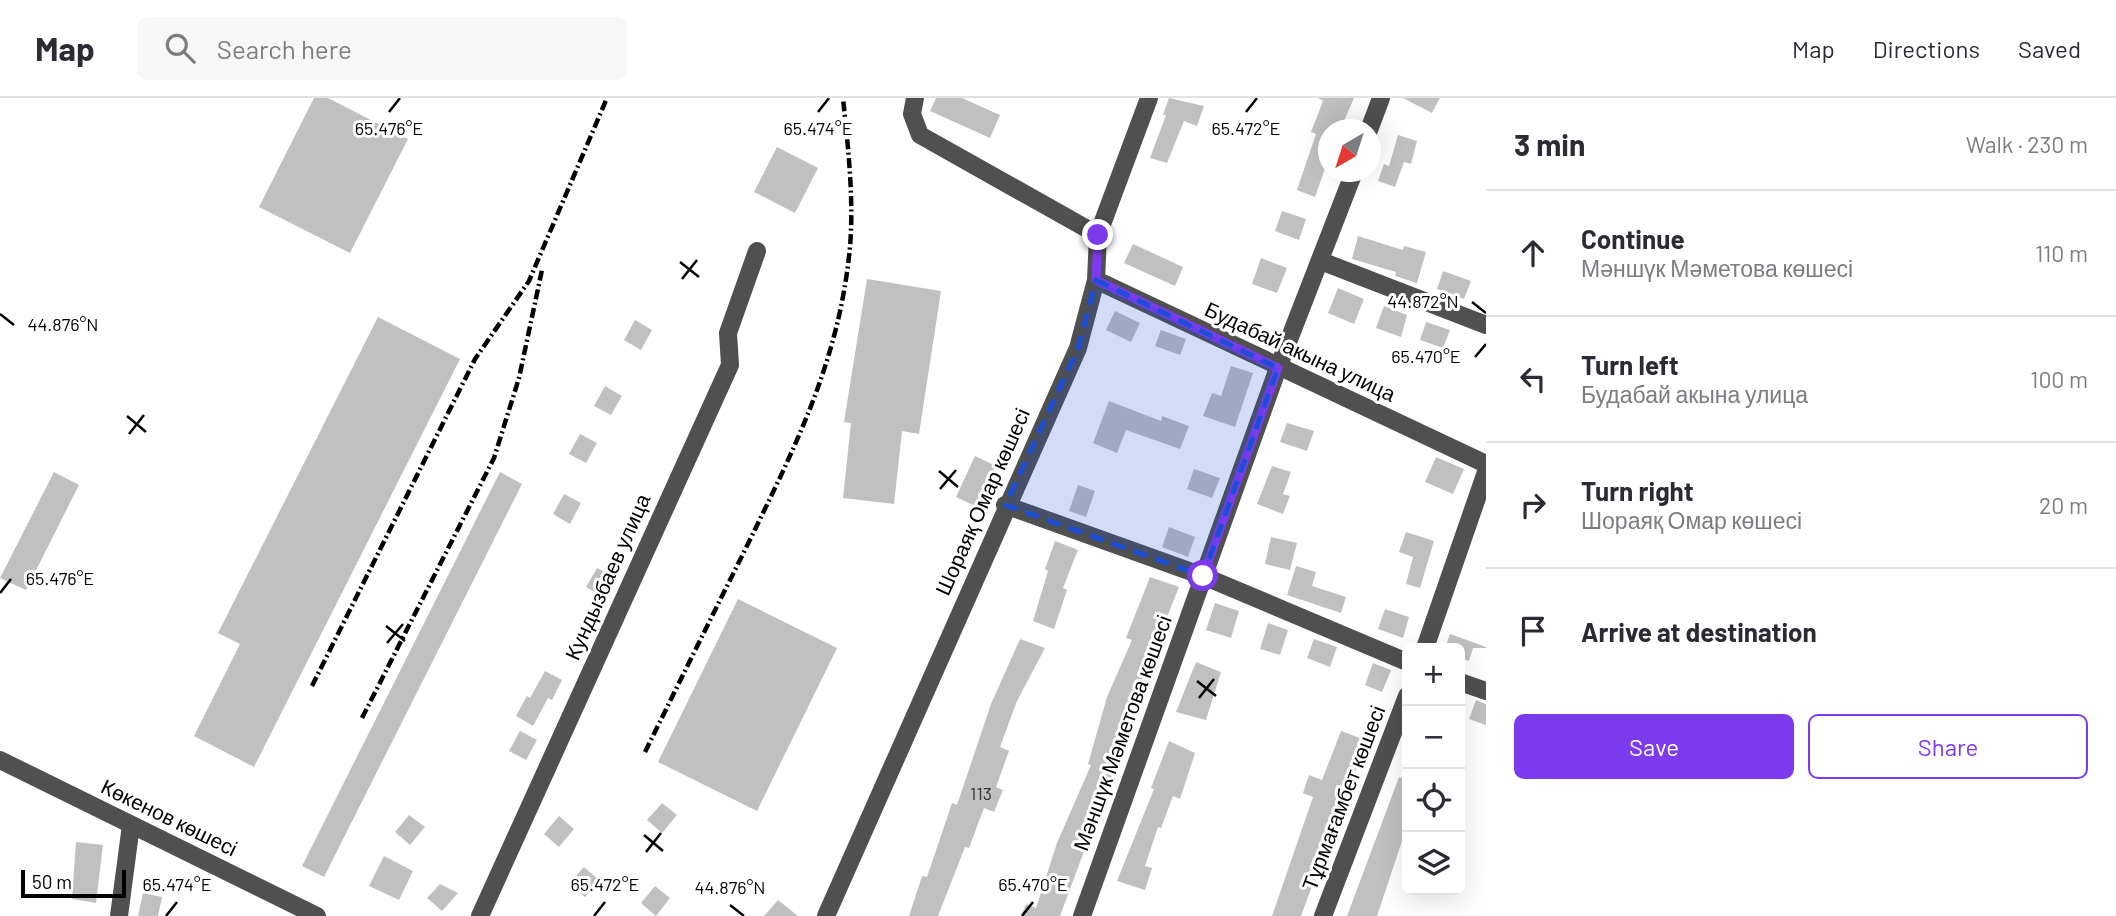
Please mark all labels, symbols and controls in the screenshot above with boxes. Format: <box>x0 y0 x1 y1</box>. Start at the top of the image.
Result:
search box <box>137 17 627 80</box>
text: Map <box>35 28 95 68</box>
icon: search <box>161 29 199 67</box>
text: Search here <box>217 33 352 64</box>
text: Map <box>1792 34 1835 63</box>
text: Directions <box>1873 34 1980 63</box>
text: Saved <box>2018 34 2081 63</box>
text: 65.476°E <box>355 117 423 139</box>
text: 65.474°E <box>783 117 853 139</box>
text: 65.472°E <box>1212 117 1280 139</box>
north arrow <box>1318 119 1381 182</box>
text: 3 min <box>1514 126 1585 162</box>
text: Walk · 230 m <box>1966 130 2088 158</box>
route end <box>1082 219 1113 250</box>
text: Continue <box>1581 223 1685 254</box>
icon: ahead <box>1514 234 1552 272</box>
text: 110 m <box>2035 239 2088 267</box>
text: Мәншүк Мәметова көшесі <box>1581 254 1853 282</box>
text: 44.872°N <box>1387 290 1459 312</box>
street label: Будабай акына улица <box>1201 295 1400 406</box>
text: 44.876°N <box>27 313 99 335</box>
text: 65.470°E <box>1391 345 1461 367</box>
text: Turn left <box>1581 349 1679 380</box>
icon: left <box>1514 360 1552 398</box>
text: 100 m <box>2030 365 2088 393</box>
text: Будабай акына улица <box>1581 380 1808 408</box>
street label: Шораяқ Омар көшесі <box>929 404 1034 599</box>
text: Turn right <box>1581 475 1694 506</box>
icon: right <box>1514 486 1552 524</box>
street label: Кундызбаев улица <box>559 489 655 663</box>
text: 20 m <box>2039 491 2088 519</box>
text: Шораяқ Омар көшесі <box>1581 506 1802 534</box>
route start <box>1187 560 1218 591</box>
text: 65.476°E <box>26 567 94 589</box>
street label: Мәншүк Мәметова көшесі <box>1067 611 1176 854</box>
icon: arrive <box>1514 612 1552 650</box>
text: Arrive at destination <box>1581 616 1817 647</box>
map controls <box>1402 643 1465 895</box>
button: + <box>1402 643 1465 706</box>
street label: Тұрмағамбет көшесі <box>1296 702 1389 893</box>
button: − <box>1402 706 1465 769</box>
button: Save <box>1514 714 1794 779</box>
button: Share <box>1808 714 2088 779</box>
button: locate <box>1402 769 1465 832</box>
street label: Көкенов көшесі <box>98 773 242 860</box>
house number: 113 <box>970 782 992 804</box>
button: layers <box>1402 832 1465 895</box>
scale bar <box>21 867 126 899</box>
text: 50 m <box>32 870 72 893</box>
text: 65.474°E <box>142 873 212 895</box>
text: 65.472°E <box>571 873 639 895</box>
text: 65.470°E <box>998 873 1068 895</box>
text: 44.876°N <box>694 876 766 898</box>

